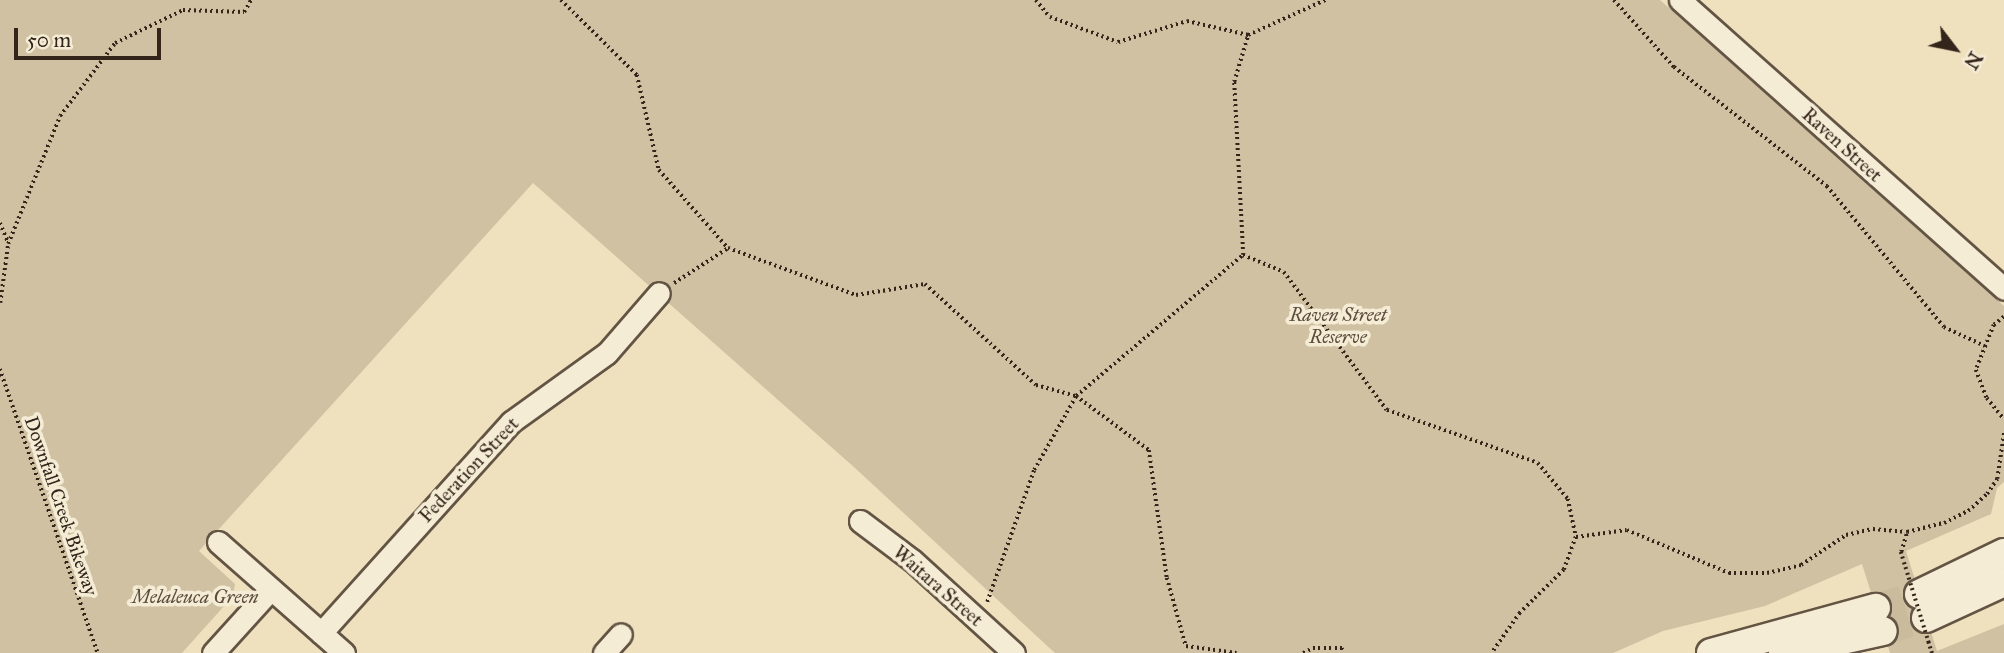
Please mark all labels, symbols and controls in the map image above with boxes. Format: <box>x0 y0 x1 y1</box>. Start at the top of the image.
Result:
scale bar <box>18 14 164 58</box>
north arrow <box>1920 14 1990 84</box>
text: 50 m <box>27 27 71 53</box>
text: N <box>1959 47 1987 73</box>
street label: Raven Street <box>1797 103 1887 187</box>
park label: Raven Street Reserve <box>1289 304 1387 348</box>
street label: Downfall Creek Bikeway <box>20 413 102 599</box>
street label: Federation Street <box>414 413 524 527</box>
street label: Waitara Street <box>888 541 988 631</box>
park label: Melaleuca Green <box>132 586 258 608</box>

